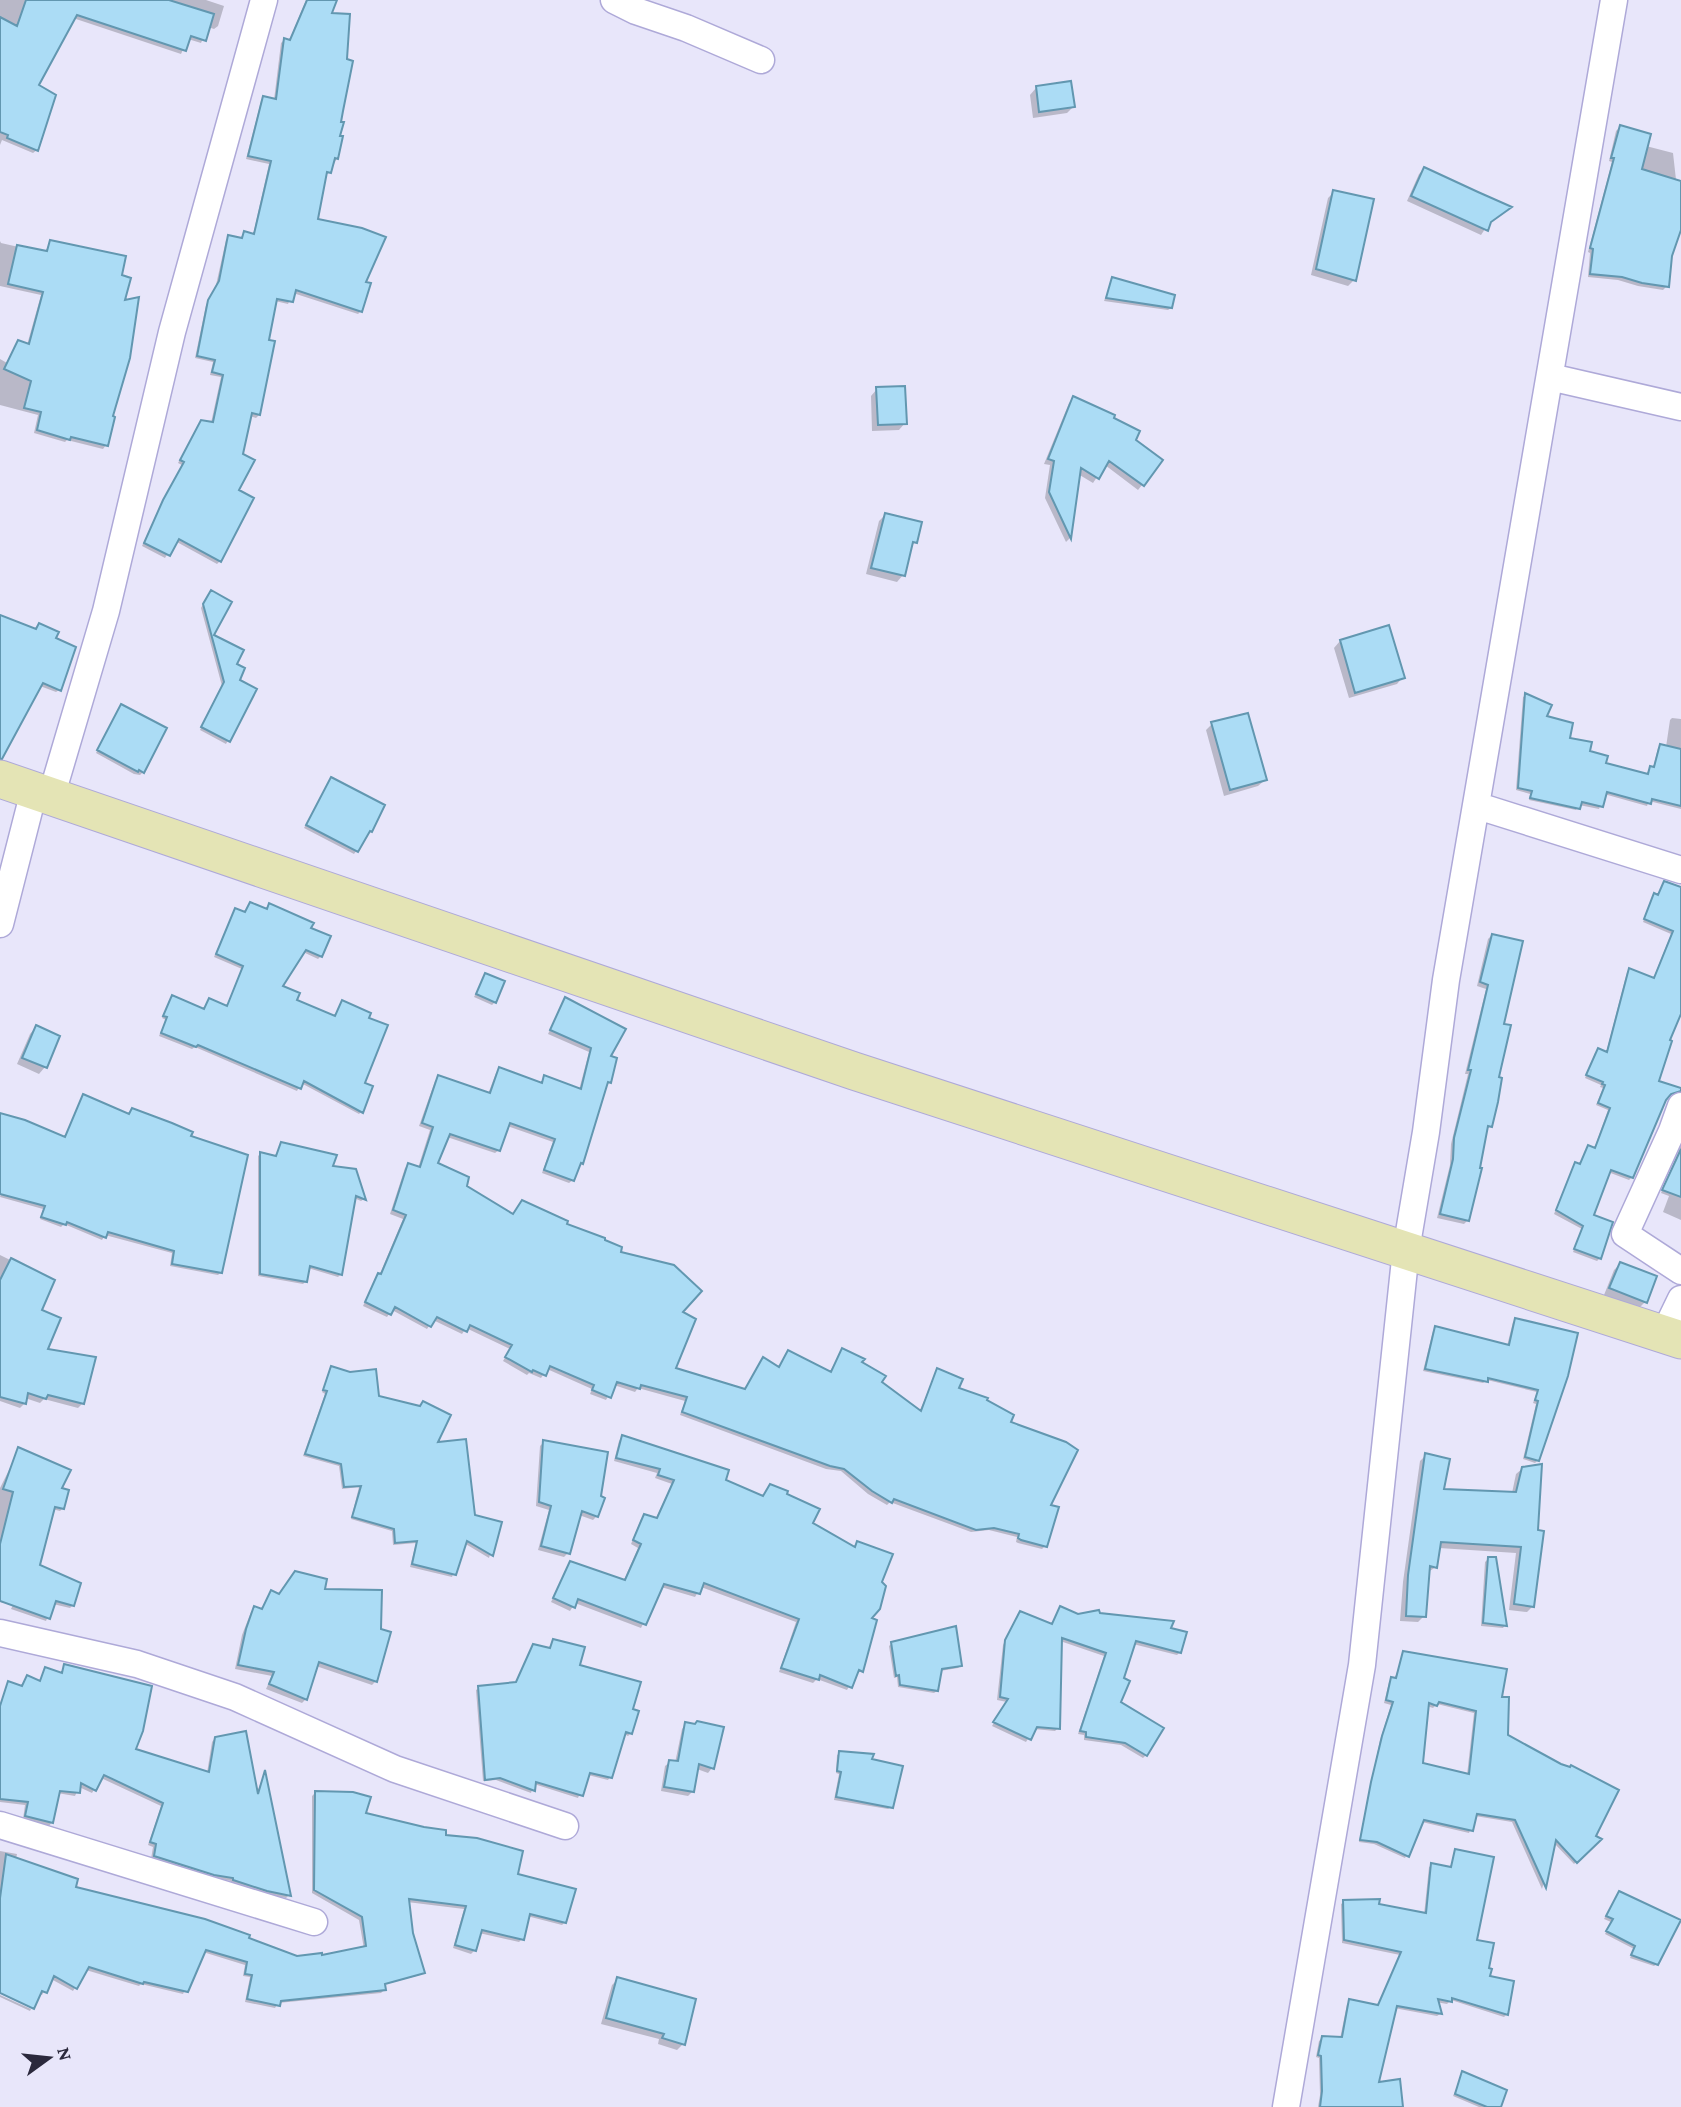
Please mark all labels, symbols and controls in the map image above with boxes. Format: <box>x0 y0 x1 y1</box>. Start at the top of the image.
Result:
north arrow <box>14 2023 84 2093</box>
text: N <box>53 2045 77 2063</box>

